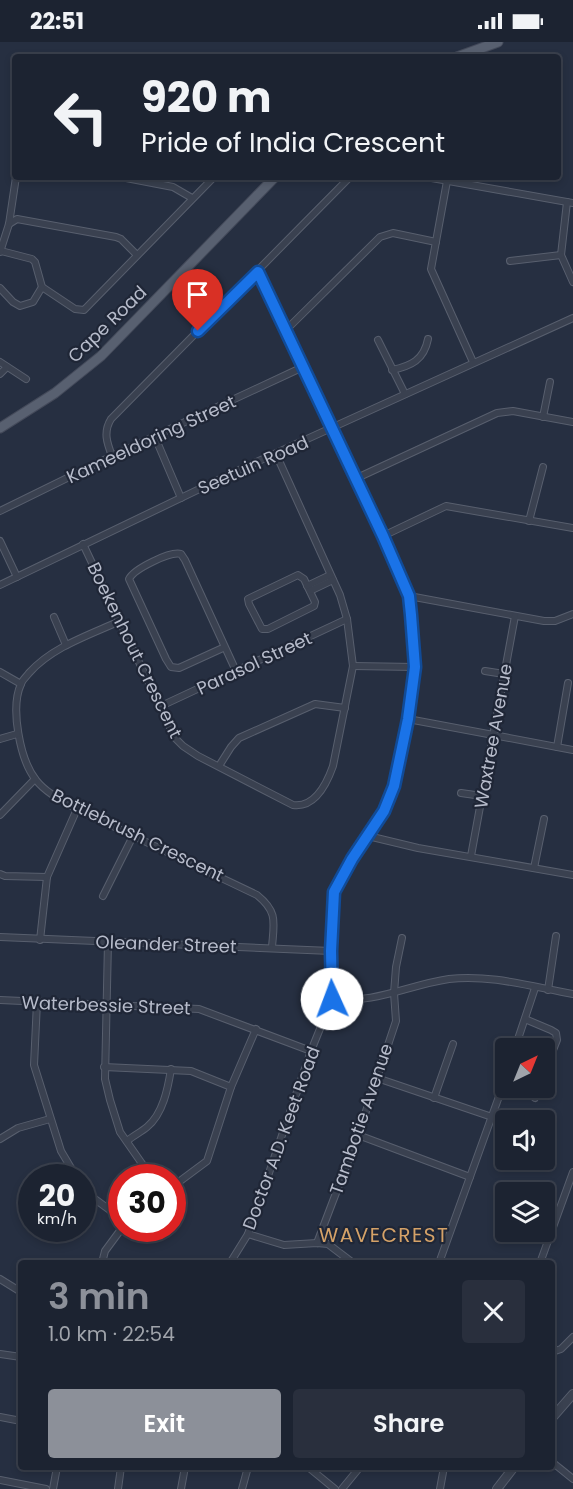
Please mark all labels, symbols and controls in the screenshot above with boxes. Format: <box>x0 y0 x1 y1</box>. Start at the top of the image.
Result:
text: 22:51 <box>30 6 84 37</box>
text: 920 m <box>141 68 272 127</box>
icon: left <box>42 78 120 156</box>
text: Pride of India Crescent <box>141 124 445 161</box>
pin <box>172 269 223 331</box>
icon: arrive <box>181 278 214 311</box>
street label: Cape Road <box>62 280 152 368</box>
street label: Kameeldoring Street <box>62 389 240 489</box>
street label: Seetuin Road <box>194 429 312 501</box>
street label: Boekenhout Crescent <box>81 558 189 742</box>
street label: Parasol Street <box>192 625 316 701</box>
street label: Waxtree Avenue <box>468 662 518 810</box>
street label: Bottlebrush Crescent <box>48 782 228 888</box>
street label: Oleander Street <box>95 929 237 959</box>
position arrow <box>300 967 364 1031</box>
street label: Waterbessie Street <box>21 990 191 1020</box>
north arrow <box>495 1038 555 1098</box>
map controls <box>495 1038 555 1242</box>
street label: Tambotie Avenue <box>323 1040 399 1198</box>
street label: Doctor A.D. Keet Road <box>236 1043 326 1233</box>
button: sound <box>495 1110 555 1170</box>
speed limit sign: 30 <box>108 1164 186 1242</box>
text: 20 <box>39 1174 75 1217</box>
button: layers <box>495 1182 555 1242</box>
text: km/h <box>37 1208 77 1229</box>
district label: WAVECREST <box>319 1221 449 1249</box>
text: 3 min <box>48 1271 150 1322</box>
button: close <box>462 1280 525 1343</box>
text: 1.0 km · 22:54 <box>48 1320 175 1348</box>
button: Exit <box>48 1389 281 1458</box>
button: Share <box>293 1389 525 1458</box>

